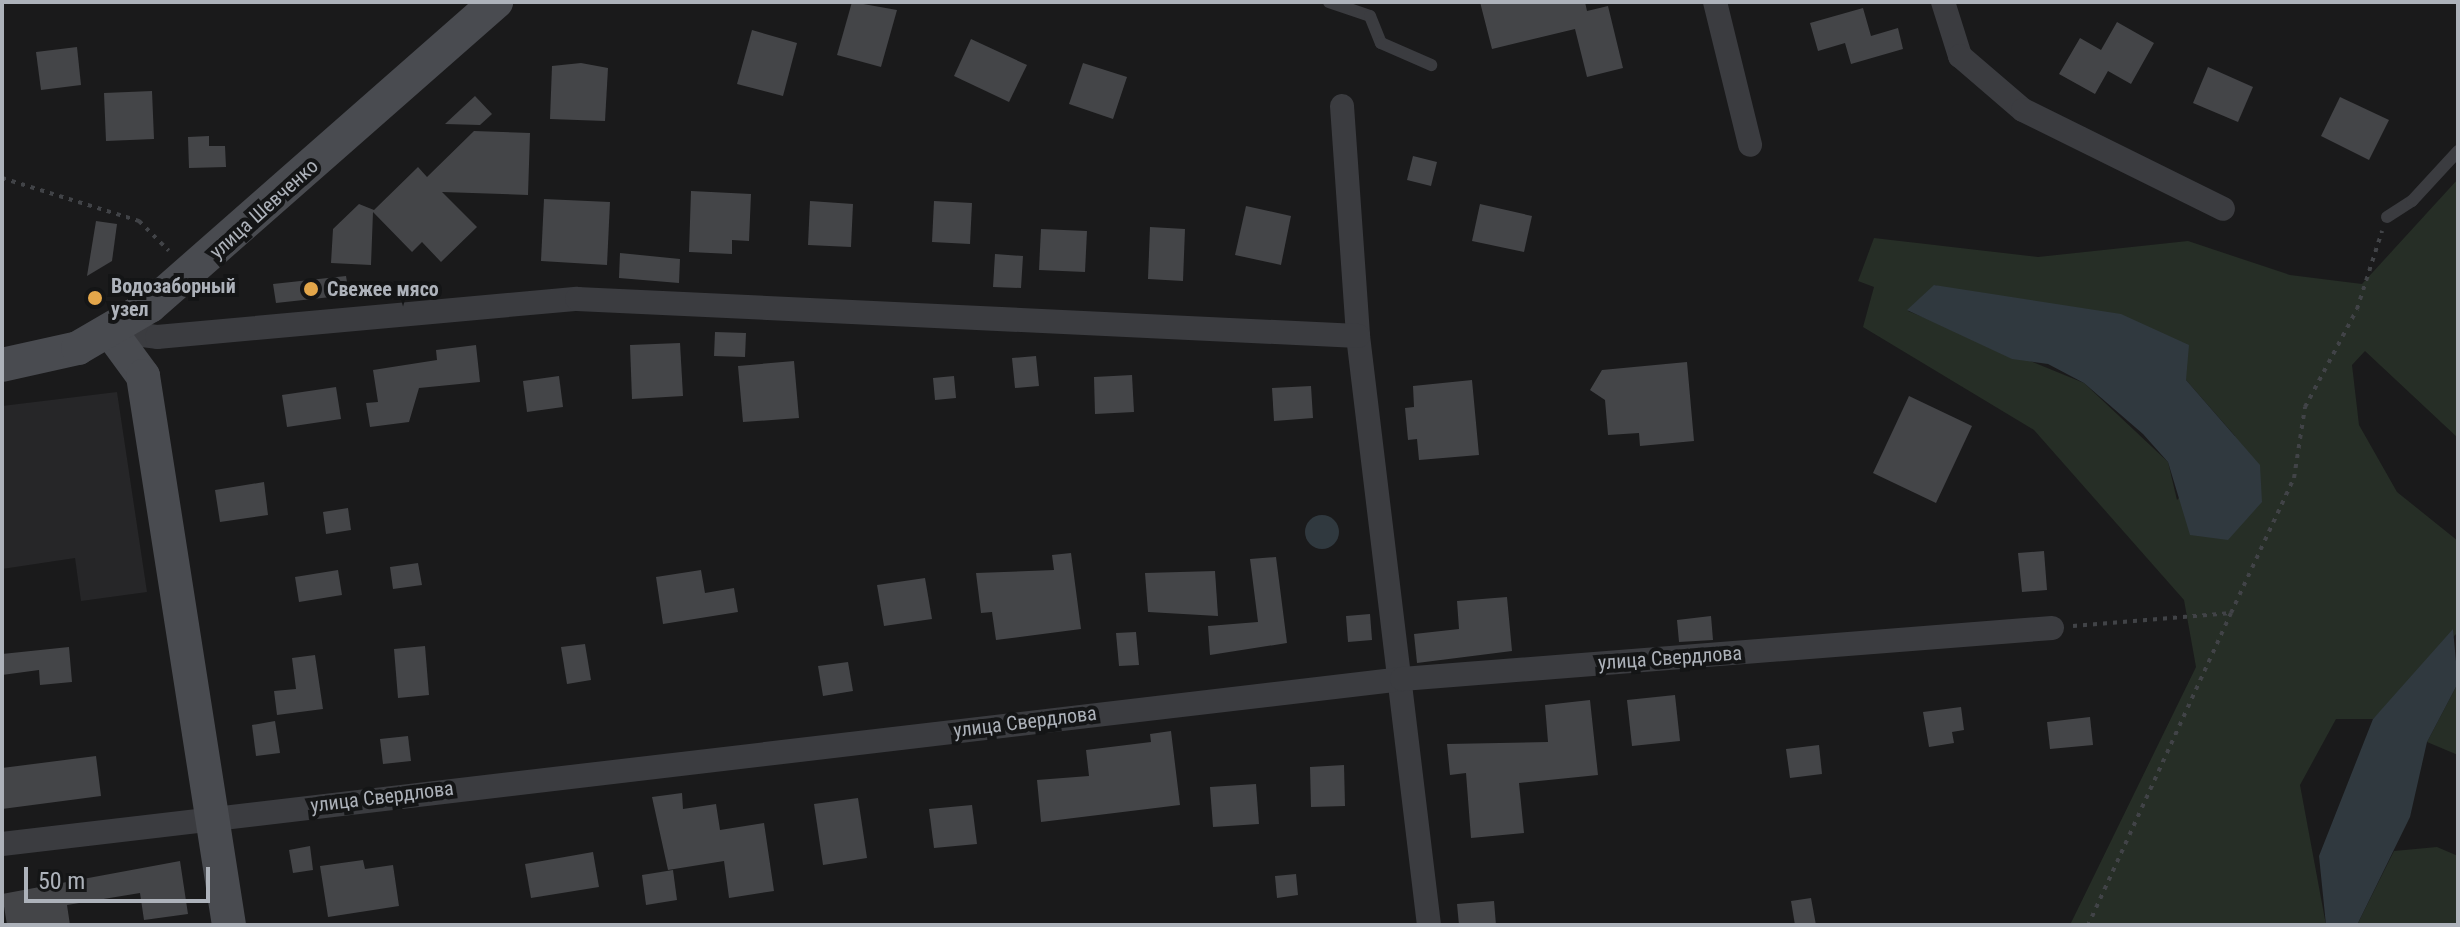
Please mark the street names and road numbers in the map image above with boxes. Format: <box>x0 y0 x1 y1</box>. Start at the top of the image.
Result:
street label: улица Шевченко <box>205 154 323 264</box>
street label: улица Свердлова <box>1597 641 1743 675</box>
street label: улица Свердлова <box>952 701 1098 743</box>
street label: улица Свердлова <box>309 776 455 818</box>

